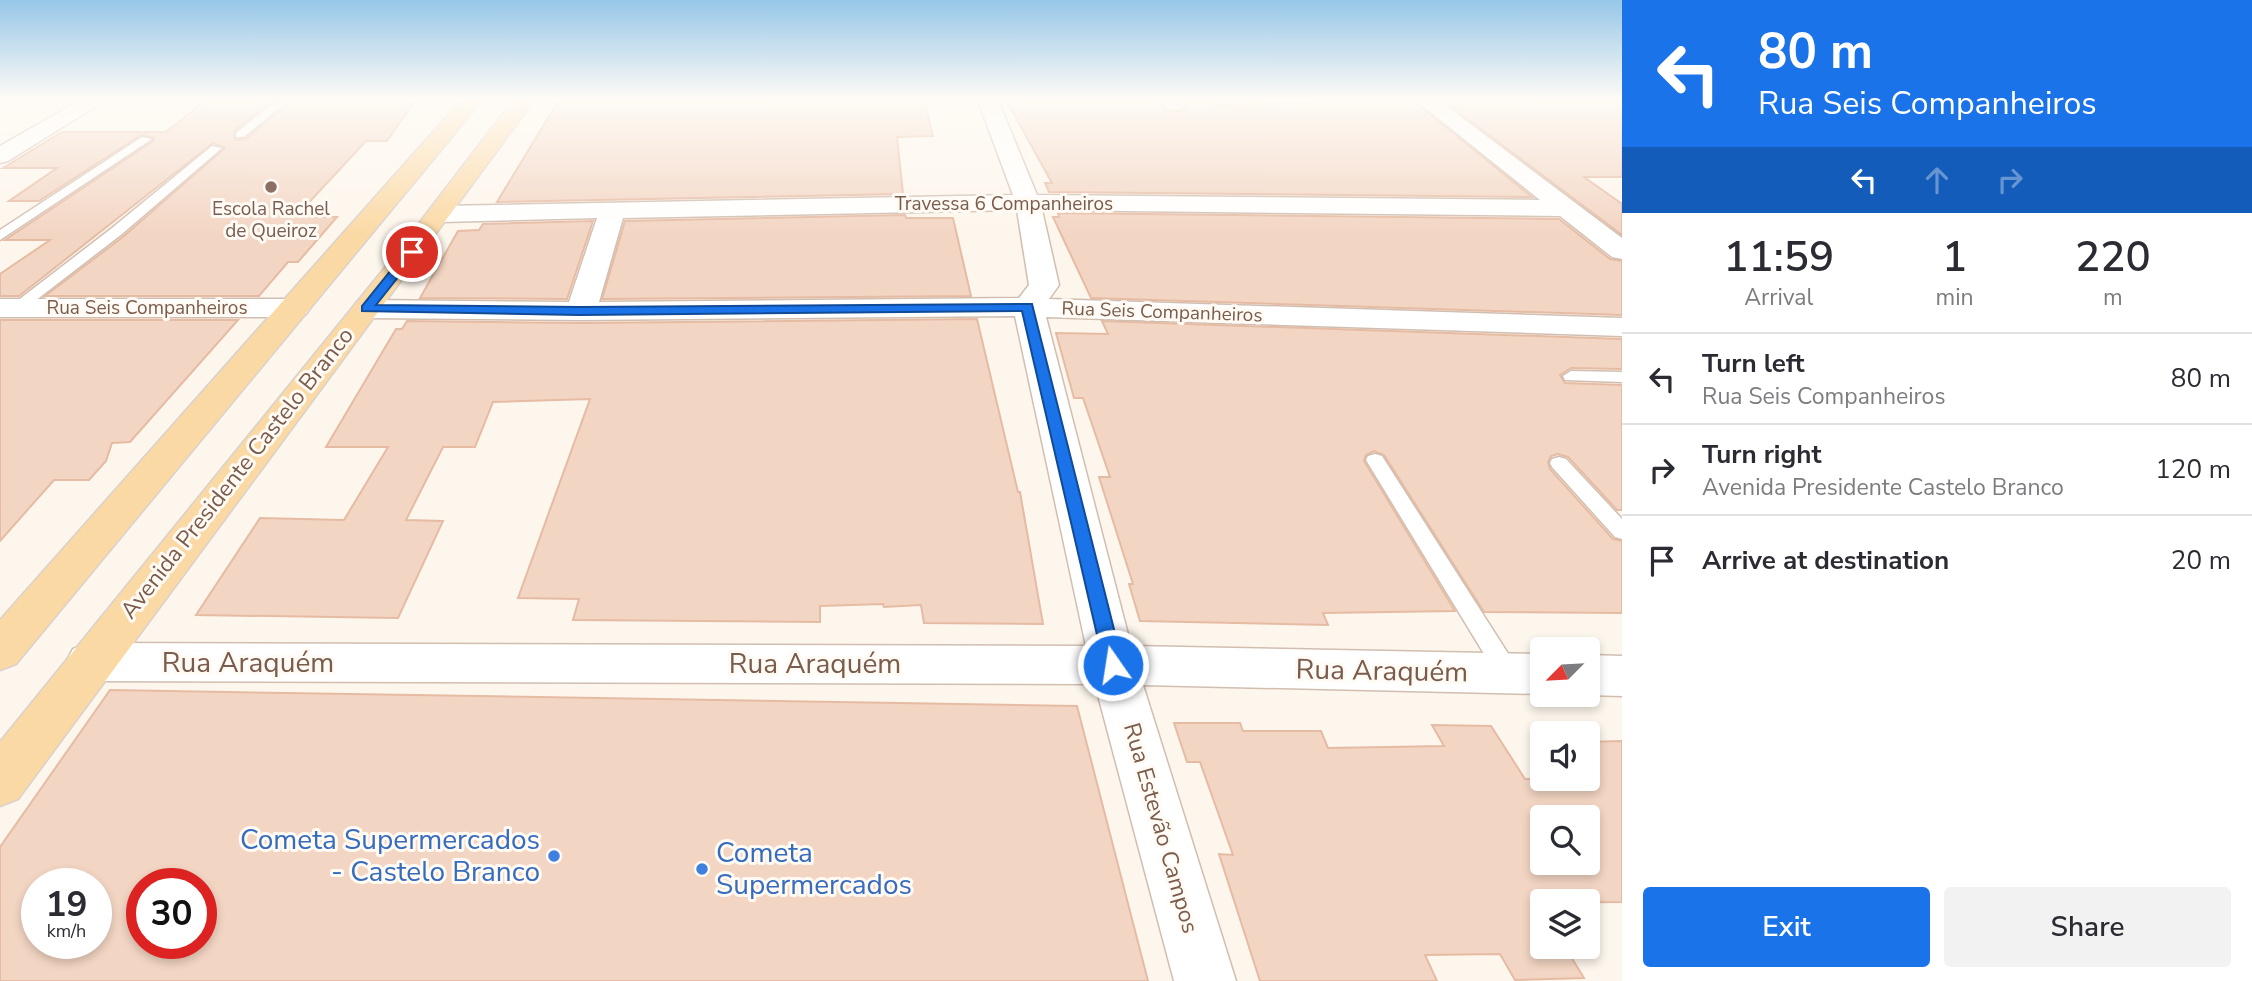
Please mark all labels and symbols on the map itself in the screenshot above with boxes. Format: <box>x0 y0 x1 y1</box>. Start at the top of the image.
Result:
marker: Escola Rachel de Queiroz <box>263 179 279 195</box>
street label: Travessa 6 Companheiros <box>895 191 1113 217</box>
place label: Escola Rachel de Queiroz <box>212 196 330 244</box>
pin <box>382 222 442 282</box>
street label: Rua Seis Companheiros <box>46 295 248 321</box>
street label: Rua Seis Companheiros <box>1061 295 1263 329</box>
street label: Avenida Presidente Castelo Branco <box>113 321 361 625</box>
position arrow <box>1076 628 1150 702</box>
north arrow <box>1530 637 1600 707</box>
street label: Rua Araquém <box>162 644 334 682</box>
street label: Rua Araquém <box>729 645 901 683</box>
street label: Rua Araquém <box>1295 650 1469 692</box>
street label: Rua Estevão Campos <box>1116 719 1206 937</box>
place label: Cometa Supermercados - Castelo Branco <box>240 821 540 891</box>
place label: Cometa Supermercados <box>716 834 912 904</box>
marker: Cometa Supermercados - Castelo Branco <box>546 848 562 864</box>
marker: Cometa Supermercados <box>694 861 710 877</box>
speed limit sign: 30 <box>126 868 217 959</box>

